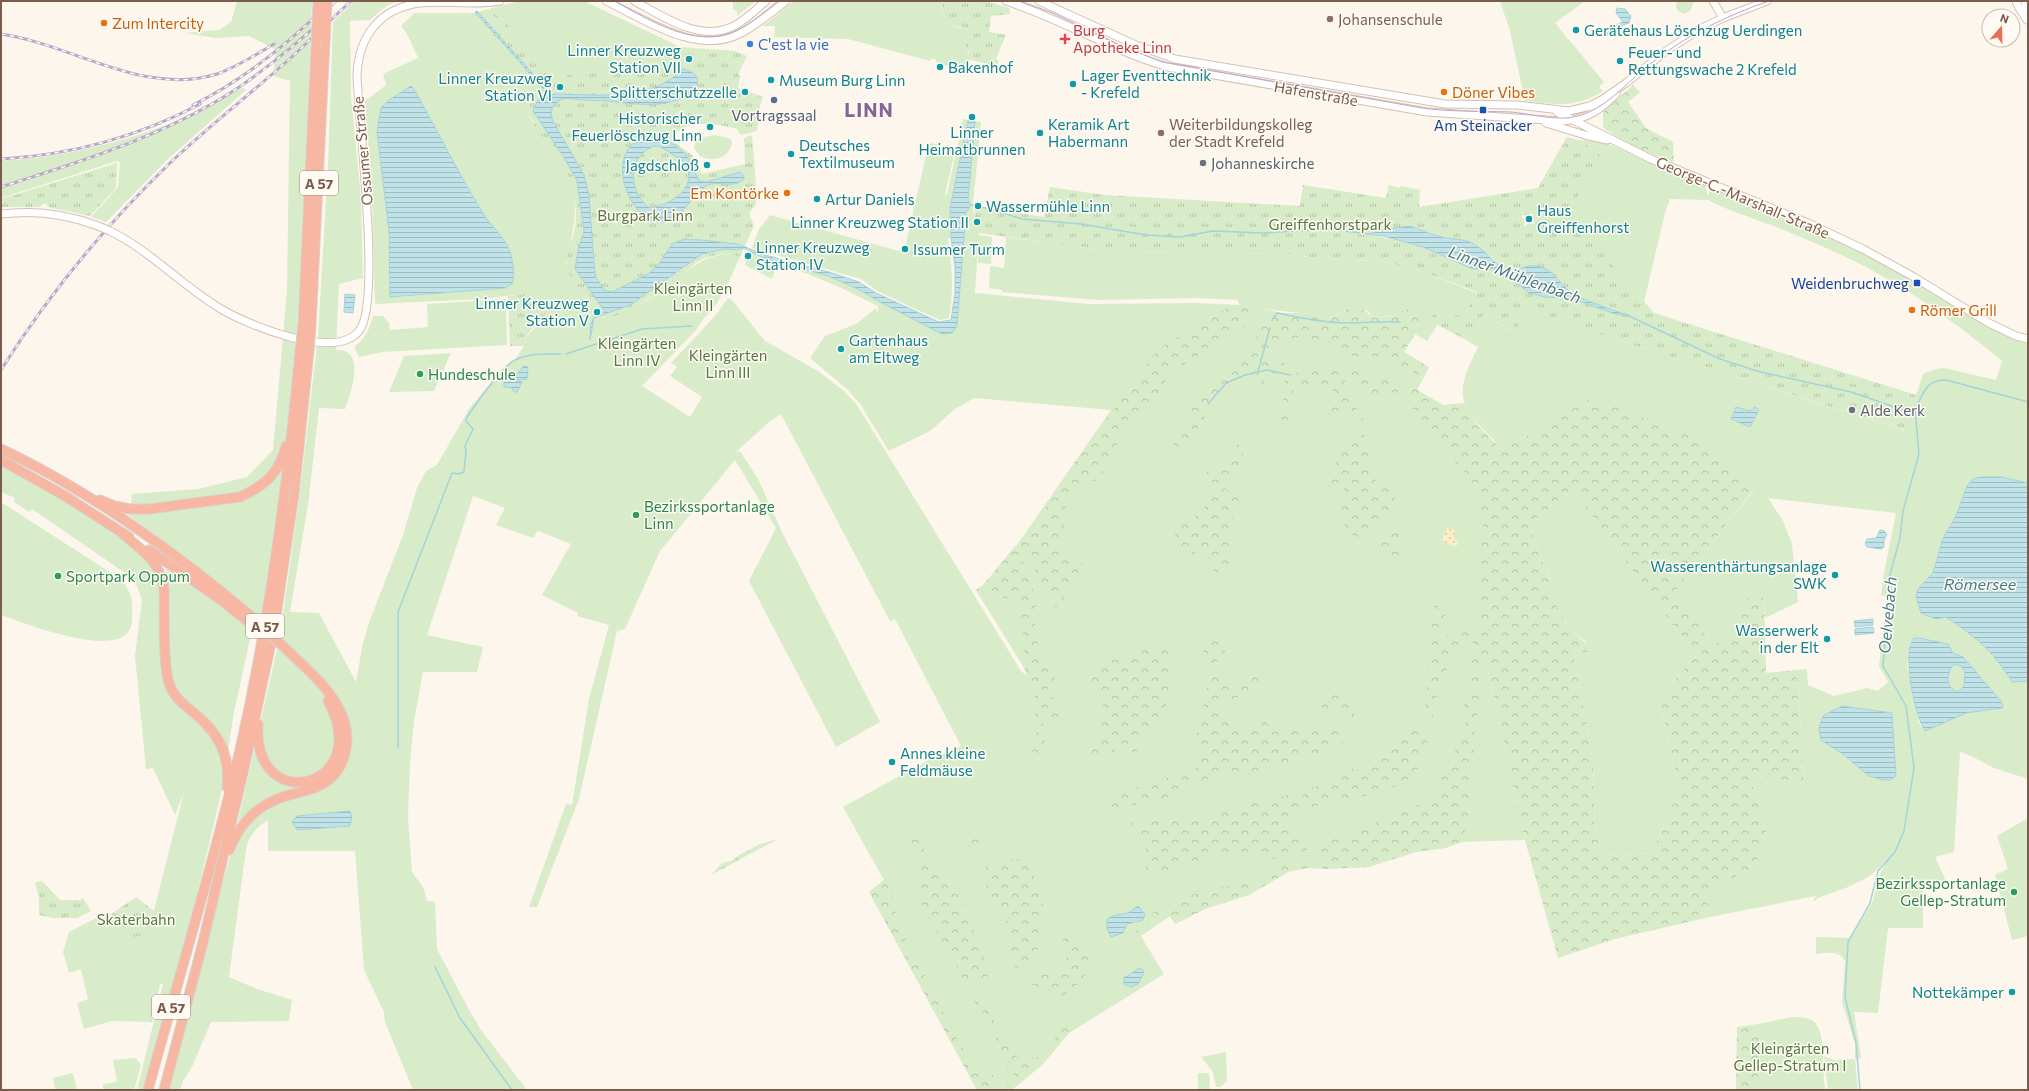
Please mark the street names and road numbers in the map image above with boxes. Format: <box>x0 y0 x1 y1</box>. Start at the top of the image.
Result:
street label: Hafenstraße <box>1273 77 1359 109</box>
street label: Ossumer Straße <box>348 96 376 206</box>
street label: George-C.-Marshall-Straße <box>1654 152 1833 242</box>
road number: A 57 <box>300 171 338 195</box>
road number: A 57 <box>246 614 284 638</box>
road number: A 57 <box>152 995 190 1019</box>

